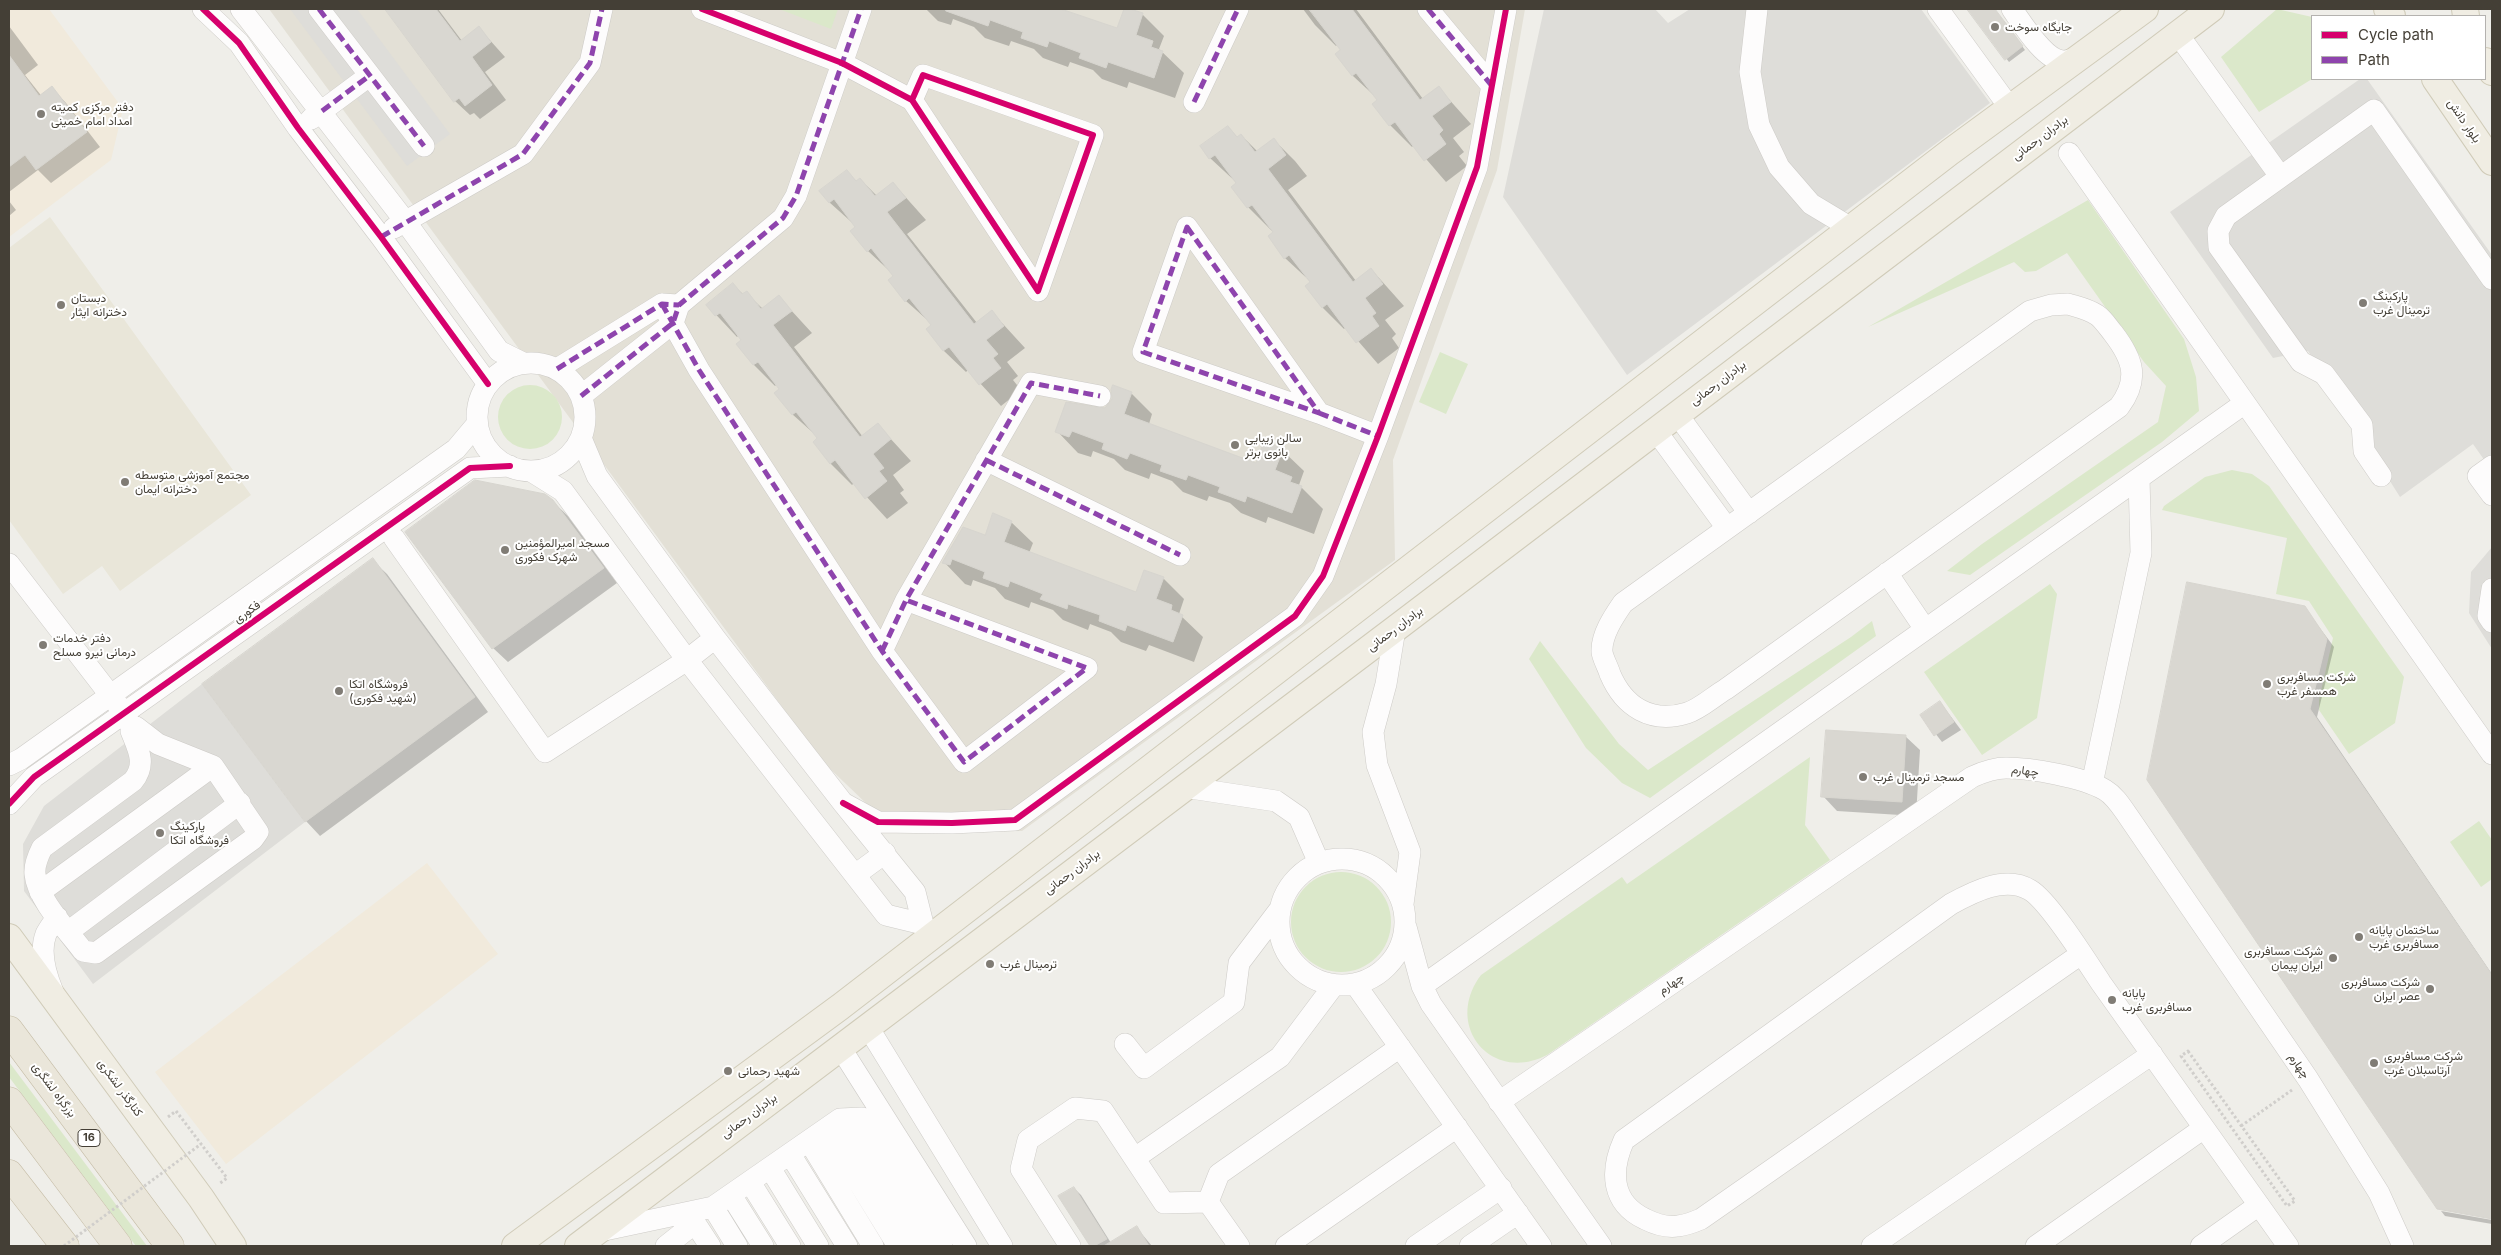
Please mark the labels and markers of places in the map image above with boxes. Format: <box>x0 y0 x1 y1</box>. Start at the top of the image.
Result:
place label: جایگاه سوخت <box>2005 20 2072 34</box>
marker: جایگاه سوخت <box>1989 21 2001 33</box>
place label: دفتر مرکزی کمیته امداد امام خمینی <box>51 100 134 128</box>
marker: دفتر مرکزی کمیته امداد امام خمینی <box>35 108 47 120</box>
place label: پارکینگ ترمینال غرب <box>2373 289 2430 317</box>
place label: دبستان دخترانه ایثار <box>71 291 127 319</box>
marker: پارکینگ ترمینال غرب <box>2357 297 2369 309</box>
marker: دبستان دخترانه ایثار <box>55 299 67 311</box>
place label: سالن زیبایی بانوی برتر <box>1245 431 1301 459</box>
marker: سالن زیبایی بانوی برتر <box>1229 439 1241 451</box>
place label: مجتمع آموزشی متوسطه دخترانه ایمان <box>135 468 249 496</box>
marker: مجتمع آموزشی متوسطه دخترانه ایمان <box>119 476 131 488</box>
place label: مسجد امیرالمؤمنین شهرک فکوری <box>515 536 610 564</box>
marker: مسجد امیرالمؤمنین شهرک فکوری <box>499 544 511 556</box>
place label: دفتر خدمات درمانی نیرو مسلح <box>53 631 136 659</box>
marker: دفتر خدمات درمانی نیرو مسلح <box>37 639 49 651</box>
place label: شرکت مسافربری همسفر غرب <box>2277 670 2356 698</box>
place label: فروشگاه اتکا (شهید فکوری) <box>349 677 417 705</box>
marker: شرکت مسافربری همسفر غرب <box>2261 678 2273 690</box>
marker: فروشگاه اتکا (شهید فکوری) <box>333 685 345 697</box>
place label: مسجد ترمینال غرب <box>1873 770 1964 784</box>
marker: مسجد ترمینال غرب <box>1857 771 1869 783</box>
place label: پارکینگ فروشگاه اتکا <box>170 819 229 847</box>
marker: پارکینگ فروشگاه اتکا <box>154 827 166 839</box>
place label: ساختمان پایانه مسافربری غرب <box>2369 923 2439 951</box>
marker: ساختمان پایانه مسافربری غرب <box>2353 931 2365 943</box>
place label: شرکت مسافربری ایران پیمان <box>2244 944 2323 972</box>
marker: شرکت مسافربری ایران پیمان <box>2327 952 2339 964</box>
place label: ترمینال غرب <box>1000 957 1057 971</box>
marker: ترمینال غرب <box>984 958 996 970</box>
place label: شرکت مسافربری عصر ایران <box>2341 975 2420 1003</box>
marker: شرکت مسافربری عصر ایران <box>2424 983 2436 995</box>
place label: پایانه مسافربری غرب <box>2122 986 2192 1014</box>
marker: پایانه مسافربری غرب <box>2106 994 2118 1006</box>
place label: شرکت مسافربری آرتاسبلان غرب <box>2384 1049 2463 1077</box>
marker: شرکت مسافربری آرتاسبلان غرب <box>2368 1057 2380 1069</box>
place label: شهید رحمانی <box>738 1064 800 1078</box>
marker: شهید رحمانی <box>722 1065 734 1077</box>

